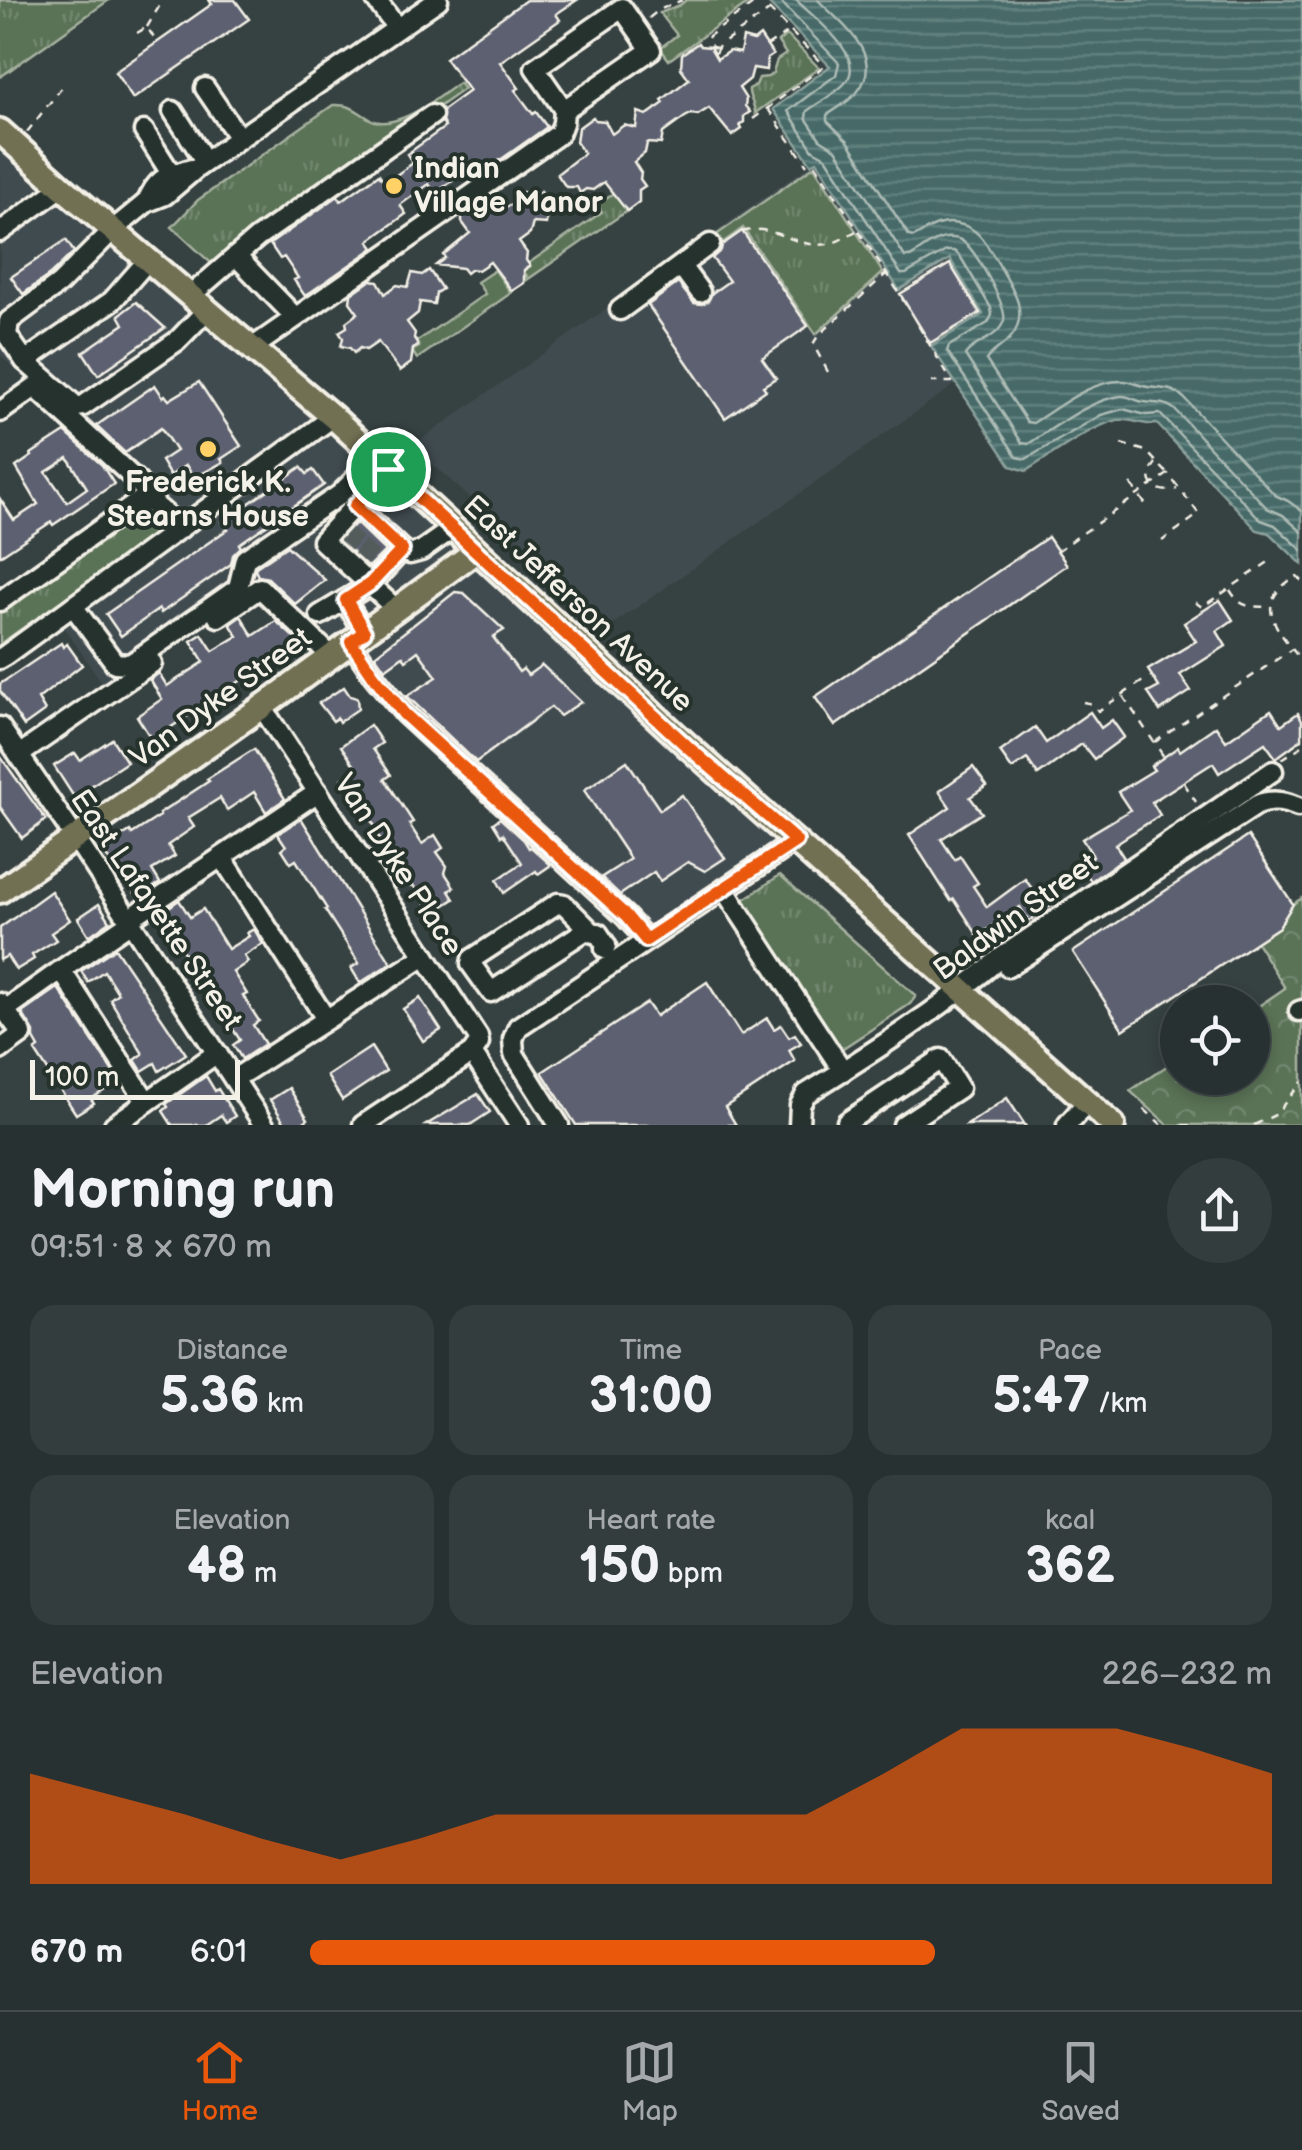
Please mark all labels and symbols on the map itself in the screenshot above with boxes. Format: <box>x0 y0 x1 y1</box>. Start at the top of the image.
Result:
place label: Indian Village Manor <box>414 151 604 221</box>
marker: Indian Village Manor <box>383 175 405 197</box>
pin <box>346 427 431 512</box>
marker: Frederick K. Stearns House <box>197 438 219 460</box>
place label: Frederick K. Stearns House <box>107 465 309 535</box>
street label: East Jefferson Avenue <box>455 488 701 720</box>
street label: Van Dyke Street <box>123 620 319 776</box>
street label: Van Dyke Place <box>326 767 470 963</box>
street label: East Lafayette Street <box>62 783 250 1037</box>
street label: Baldwin Street <box>927 845 1105 989</box>
scale bar <box>30 1055 240 1100</box>

